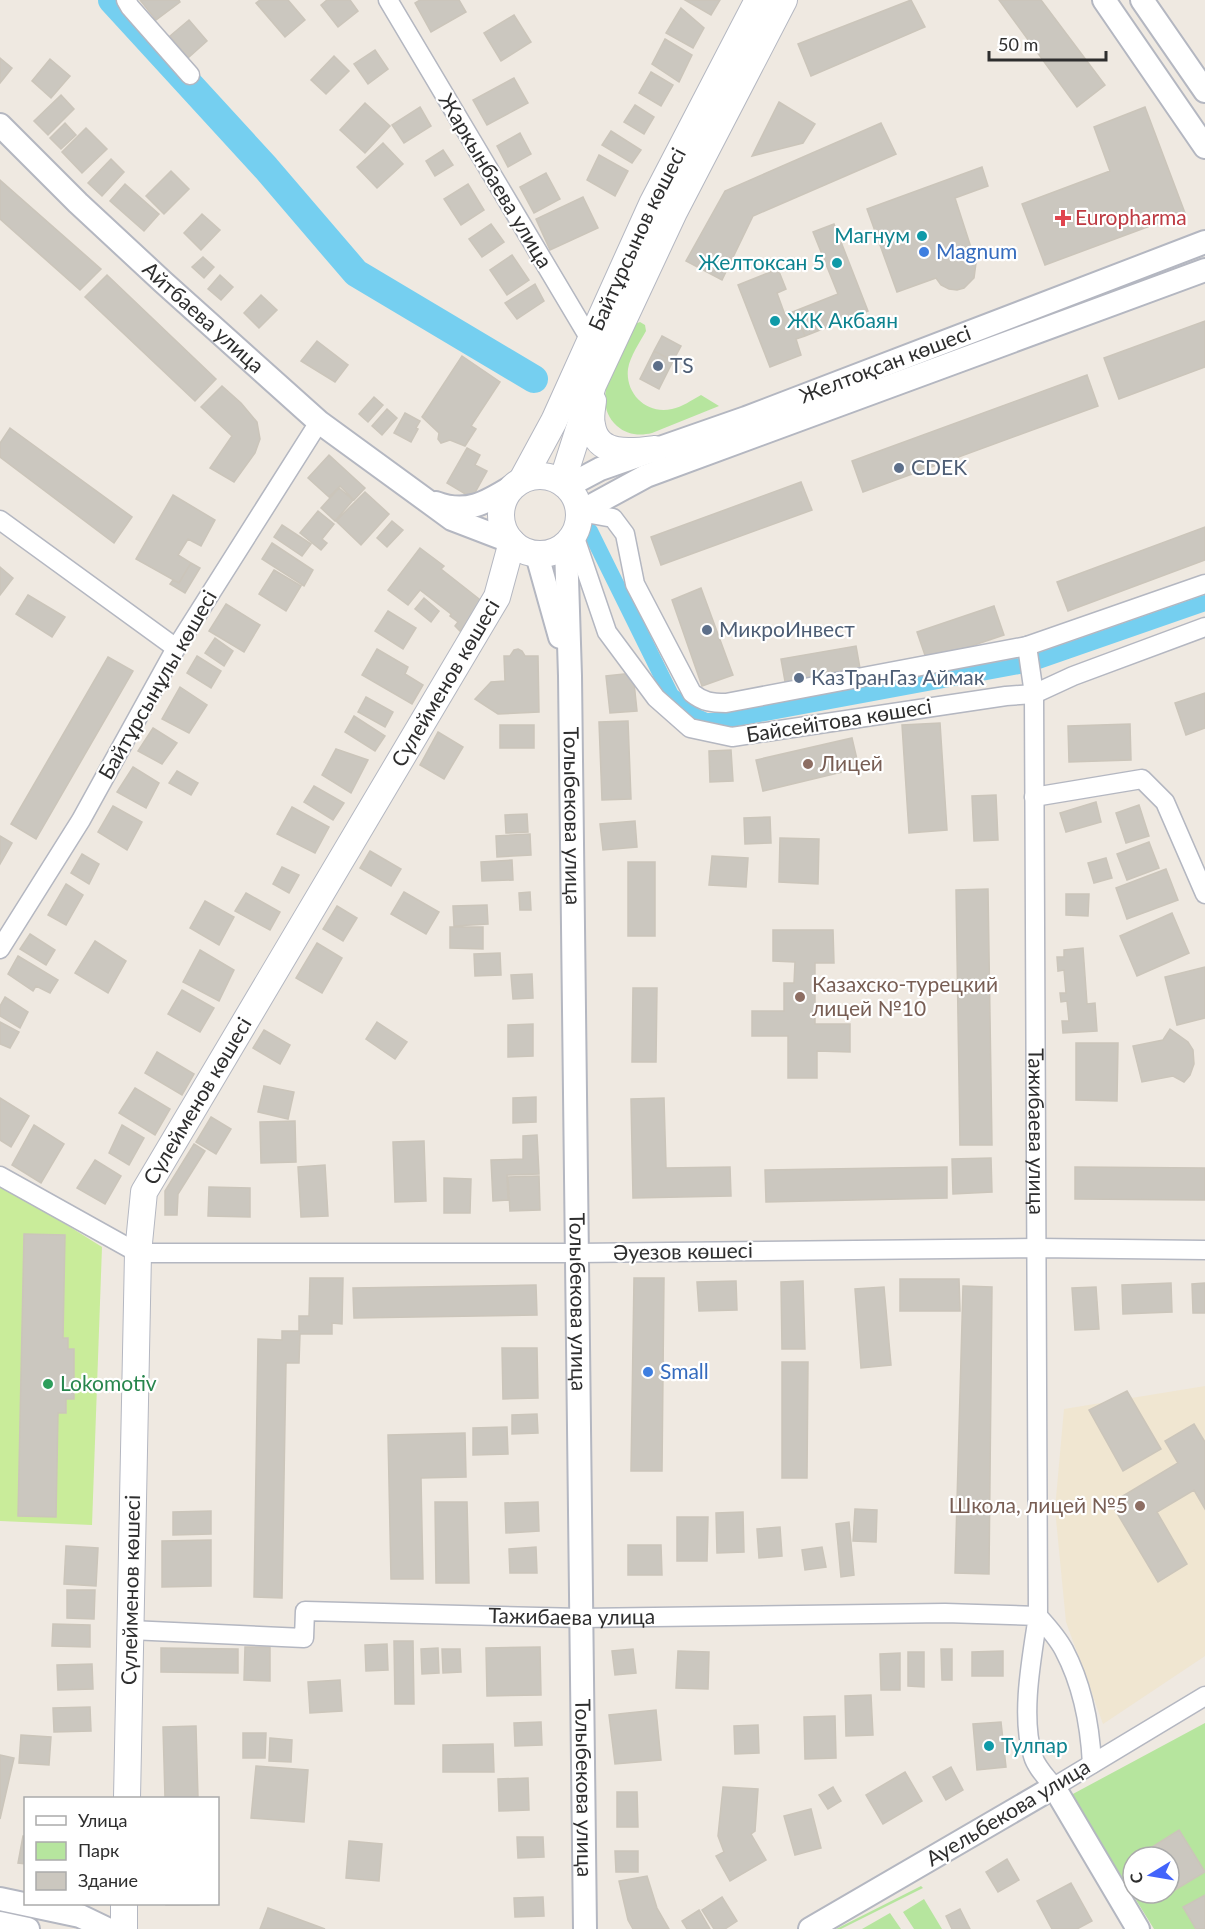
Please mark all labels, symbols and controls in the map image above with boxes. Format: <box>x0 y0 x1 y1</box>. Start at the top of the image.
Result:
scale bar <box>989 24 1106 62</box>
text: 50 m <box>998 33 1038 55</box>
street label: Жаркынбаева улица <box>434 88 558 272</box>
street label: Байтұрсынов көшесі <box>582 143 690 334</box>
place label: Europharma <box>1075 204 1187 229</box>
marker: Europharma <box>1056 211 1070 225</box>
place label: Магнум <box>834 222 910 247</box>
marker: Магнум <box>915 229 929 243</box>
place label: Magnum <box>936 238 1017 263</box>
marker: Magnum <box>917 245 931 259</box>
place label: Желтоксан 5 <box>698 249 825 274</box>
street label: Айтбаева улица <box>138 256 270 378</box>
marker: Желтоксан 5 <box>830 256 844 270</box>
place label: ЖК Акбаян <box>787 307 898 332</box>
marker: ЖК Акбаян <box>768 314 782 328</box>
street label: Желтоқсан көшесі <box>795 319 974 407</box>
place label: TS <box>670 352 694 377</box>
marker: TS <box>651 359 665 373</box>
place label: CDEK <box>911 454 967 479</box>
marker: CDEK <box>892 461 906 475</box>
street label: Байтұрсынұлы көшесі <box>92 585 221 783</box>
street label: Сүлейменов көшесі <box>385 594 504 771</box>
place label: МикроИнвест <box>719 616 855 641</box>
marker: МикроИнвест <box>700 623 714 637</box>
place label: КазТранГаз Аймак <box>811 664 985 689</box>
marker: КазТранГаз Аймак <box>792 671 806 685</box>
street label: Байсейітова көшесі <box>744 692 933 747</box>
street label: Толыбекова улица <box>560 727 587 905</box>
place label: Лицей <box>819 750 883 775</box>
marker: Лицей <box>801 757 815 771</box>
place label: Казахско-турецкий лицей №10 <box>812 971 998 1020</box>
marker: Казахско-турецкий лицей №10 <box>793 990 807 1004</box>
street label: Сүлейменов көшесі <box>137 1012 256 1189</box>
street label: Тажибаева улица <box>1025 1048 1050 1215</box>
street label: Толыбекова улица <box>565 1213 593 1391</box>
street label: Әуезов көшесі <box>613 1237 753 1264</box>
place label: Small <box>660 1358 709 1383</box>
marker: Small <box>641 1365 655 1379</box>
place label: Lokomotiv <box>60 1370 157 1395</box>
marker: Lokomotiv <box>41 1377 55 1391</box>
place label: Школа, лицей №5 <box>949 1492 1128 1517</box>
street label: Сүлейменов көшесі <box>115 1495 144 1685</box>
marker: Школа, лицей №5 <box>1133 1499 1147 1513</box>
street label: Тажибаева улица <box>488 1602 655 1629</box>
street label: Толыбекова улица <box>571 1699 598 1877</box>
place label: Тулпар <box>1001 1732 1068 1757</box>
marker: Тулпар <box>982 1739 996 1753</box>
street label: Ауельбекова улица <box>921 1753 1094 1870</box>
legend <box>24 1797 219 1905</box>
text: Улица <box>78 1809 128 1831</box>
text: Парк <box>78 1839 120 1861</box>
north arrow <box>1121 1845 1181 1905</box>
text: Здание <box>78 1869 138 1891</box>
text: С <box>1125 1871 1146 1885</box>

